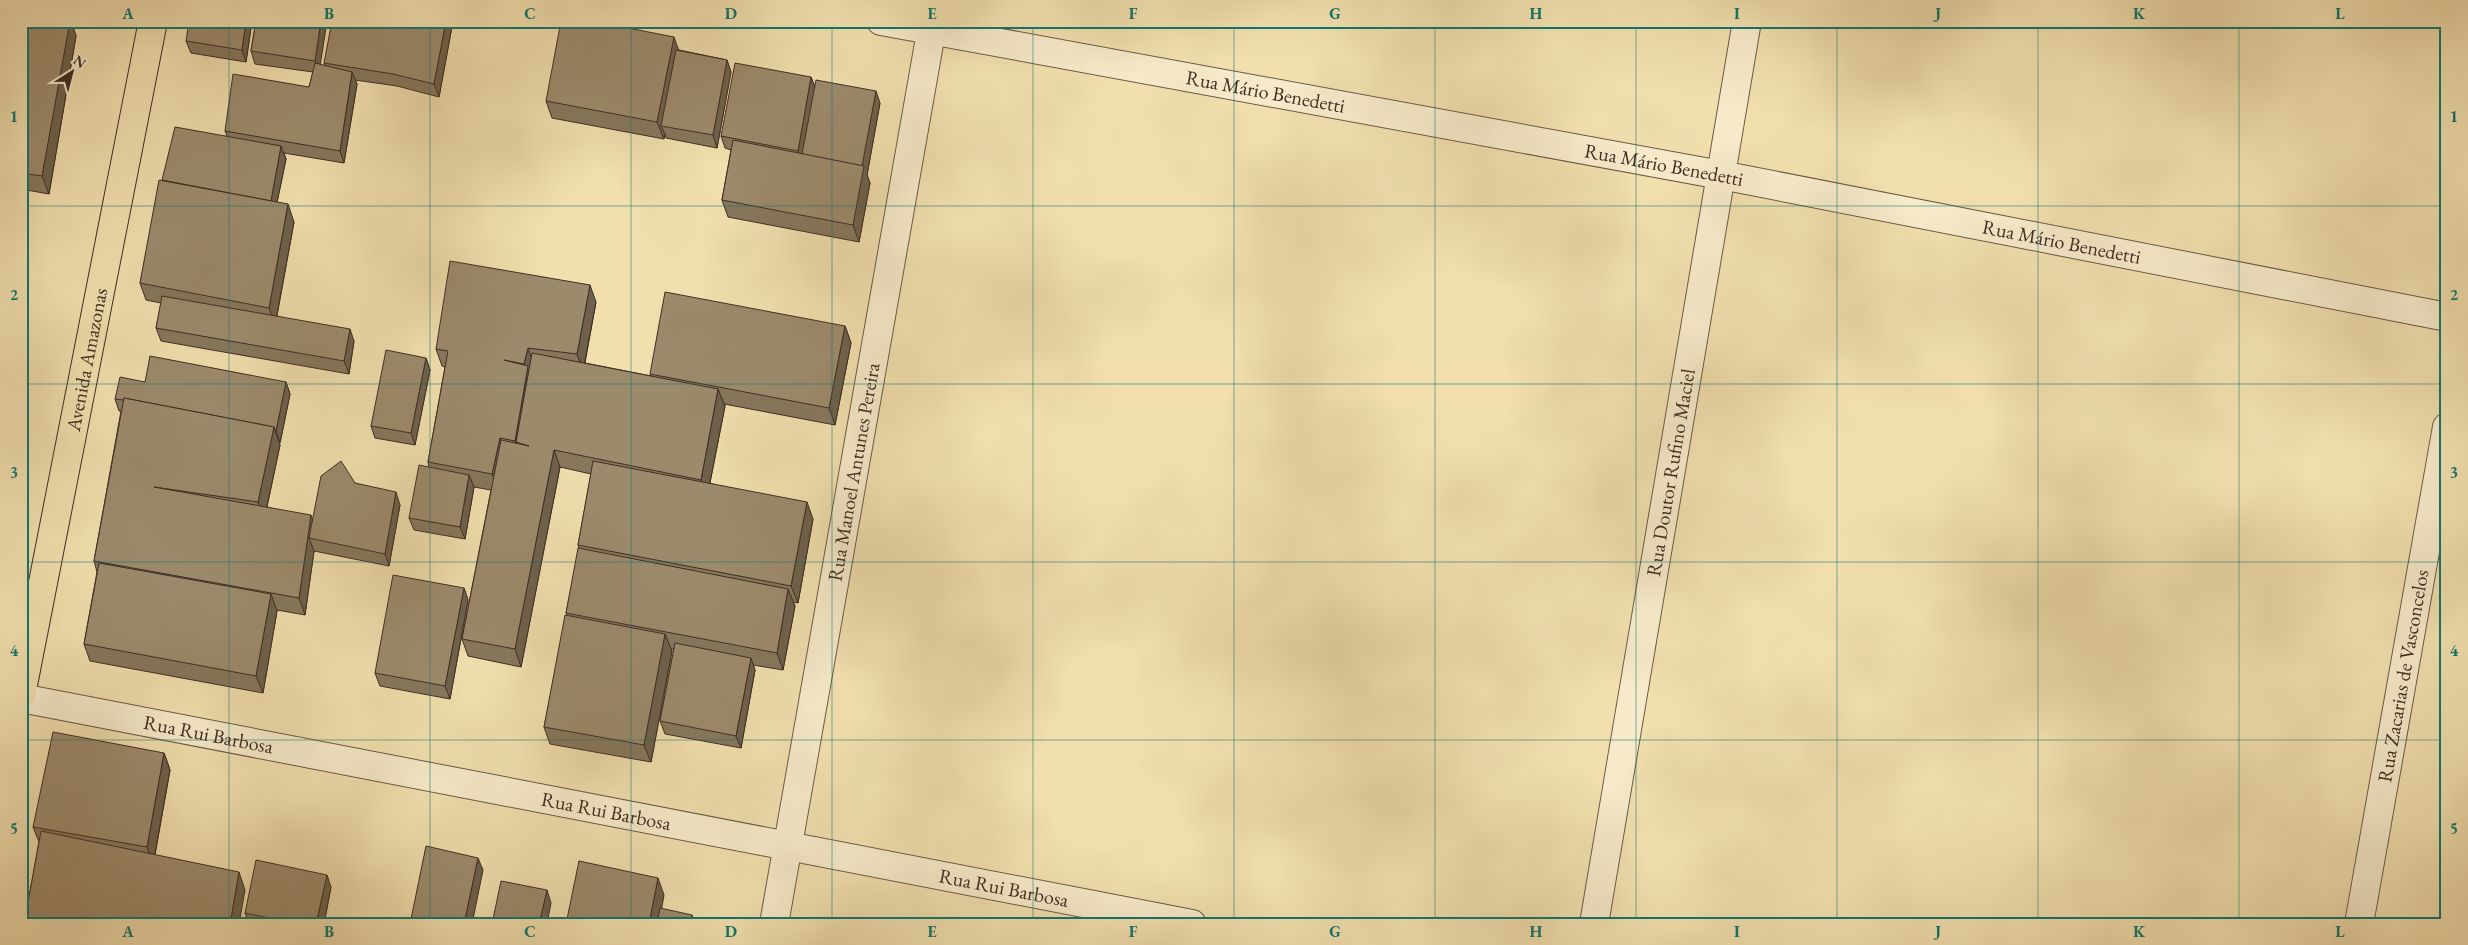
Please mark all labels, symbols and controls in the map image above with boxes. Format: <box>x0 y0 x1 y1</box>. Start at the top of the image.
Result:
text: A <box>121 3 134 24</box>
text: B <box>324 3 334 24</box>
text: C <box>524 3 536 24</box>
text: D <box>725 3 737 24</box>
text: E <box>927 3 937 24</box>
text: F <box>1129 3 1138 24</box>
text: G <box>1329 3 1341 24</box>
text: H <box>1530 3 1543 24</box>
text: I <box>1734 3 1740 24</box>
text: J <box>1933 3 1941 24</box>
text: K <box>2133 3 2146 24</box>
text: L <box>2335 3 2345 24</box>
north arrow <box>48 48 98 98</box>
text: N <box>70 51 90 72</box>
street label: Rua Mário Benedetti <box>1184 64 1347 119</box>
text: 1 <box>10 106 18 127</box>
text: 1 <box>2450 106 2458 127</box>
street label: Rua Mário Benedetti <box>1582 137 1746 192</box>
street label: Rua Mário Benedetti <box>1980 213 2143 270</box>
text: 2 <box>10 284 19 305</box>
text: 2 <box>2450 284 2459 305</box>
street label: Avenida Amazonas <box>60 285 113 434</box>
street label: Rua Manoel Antunes Pereira <box>822 361 886 583</box>
street label: Rua Doutor Rufino Maciel <box>1640 366 1701 578</box>
text: 3 <box>10 462 18 483</box>
text: 3 <box>2450 462 2458 483</box>
street label: Rua Zacarias de Vasconcelos <box>2371 567 2435 784</box>
text: 4 <box>10 640 19 661</box>
text: 4 <box>2450 640 2459 661</box>
street label: Rua Rui Barbosa <box>141 709 276 759</box>
street label: Rua Rui Barbosa <box>539 786 673 836</box>
text: 5 <box>10 818 18 839</box>
text: 5 <box>2450 818 2458 839</box>
street label: Rua Rui Barbosa <box>937 862 1071 913</box>
text: A <box>121 921 134 942</box>
text: B <box>324 921 334 942</box>
text: C <box>524 921 536 942</box>
text: D <box>725 921 737 942</box>
text: E <box>927 921 937 942</box>
text: F <box>1129 921 1138 942</box>
text: G <box>1329 921 1341 942</box>
text: H <box>1530 921 1543 942</box>
text: I <box>1734 921 1740 942</box>
text: J <box>1933 921 1941 942</box>
text: K <box>2133 921 2146 942</box>
text: L <box>2335 921 2345 942</box>

